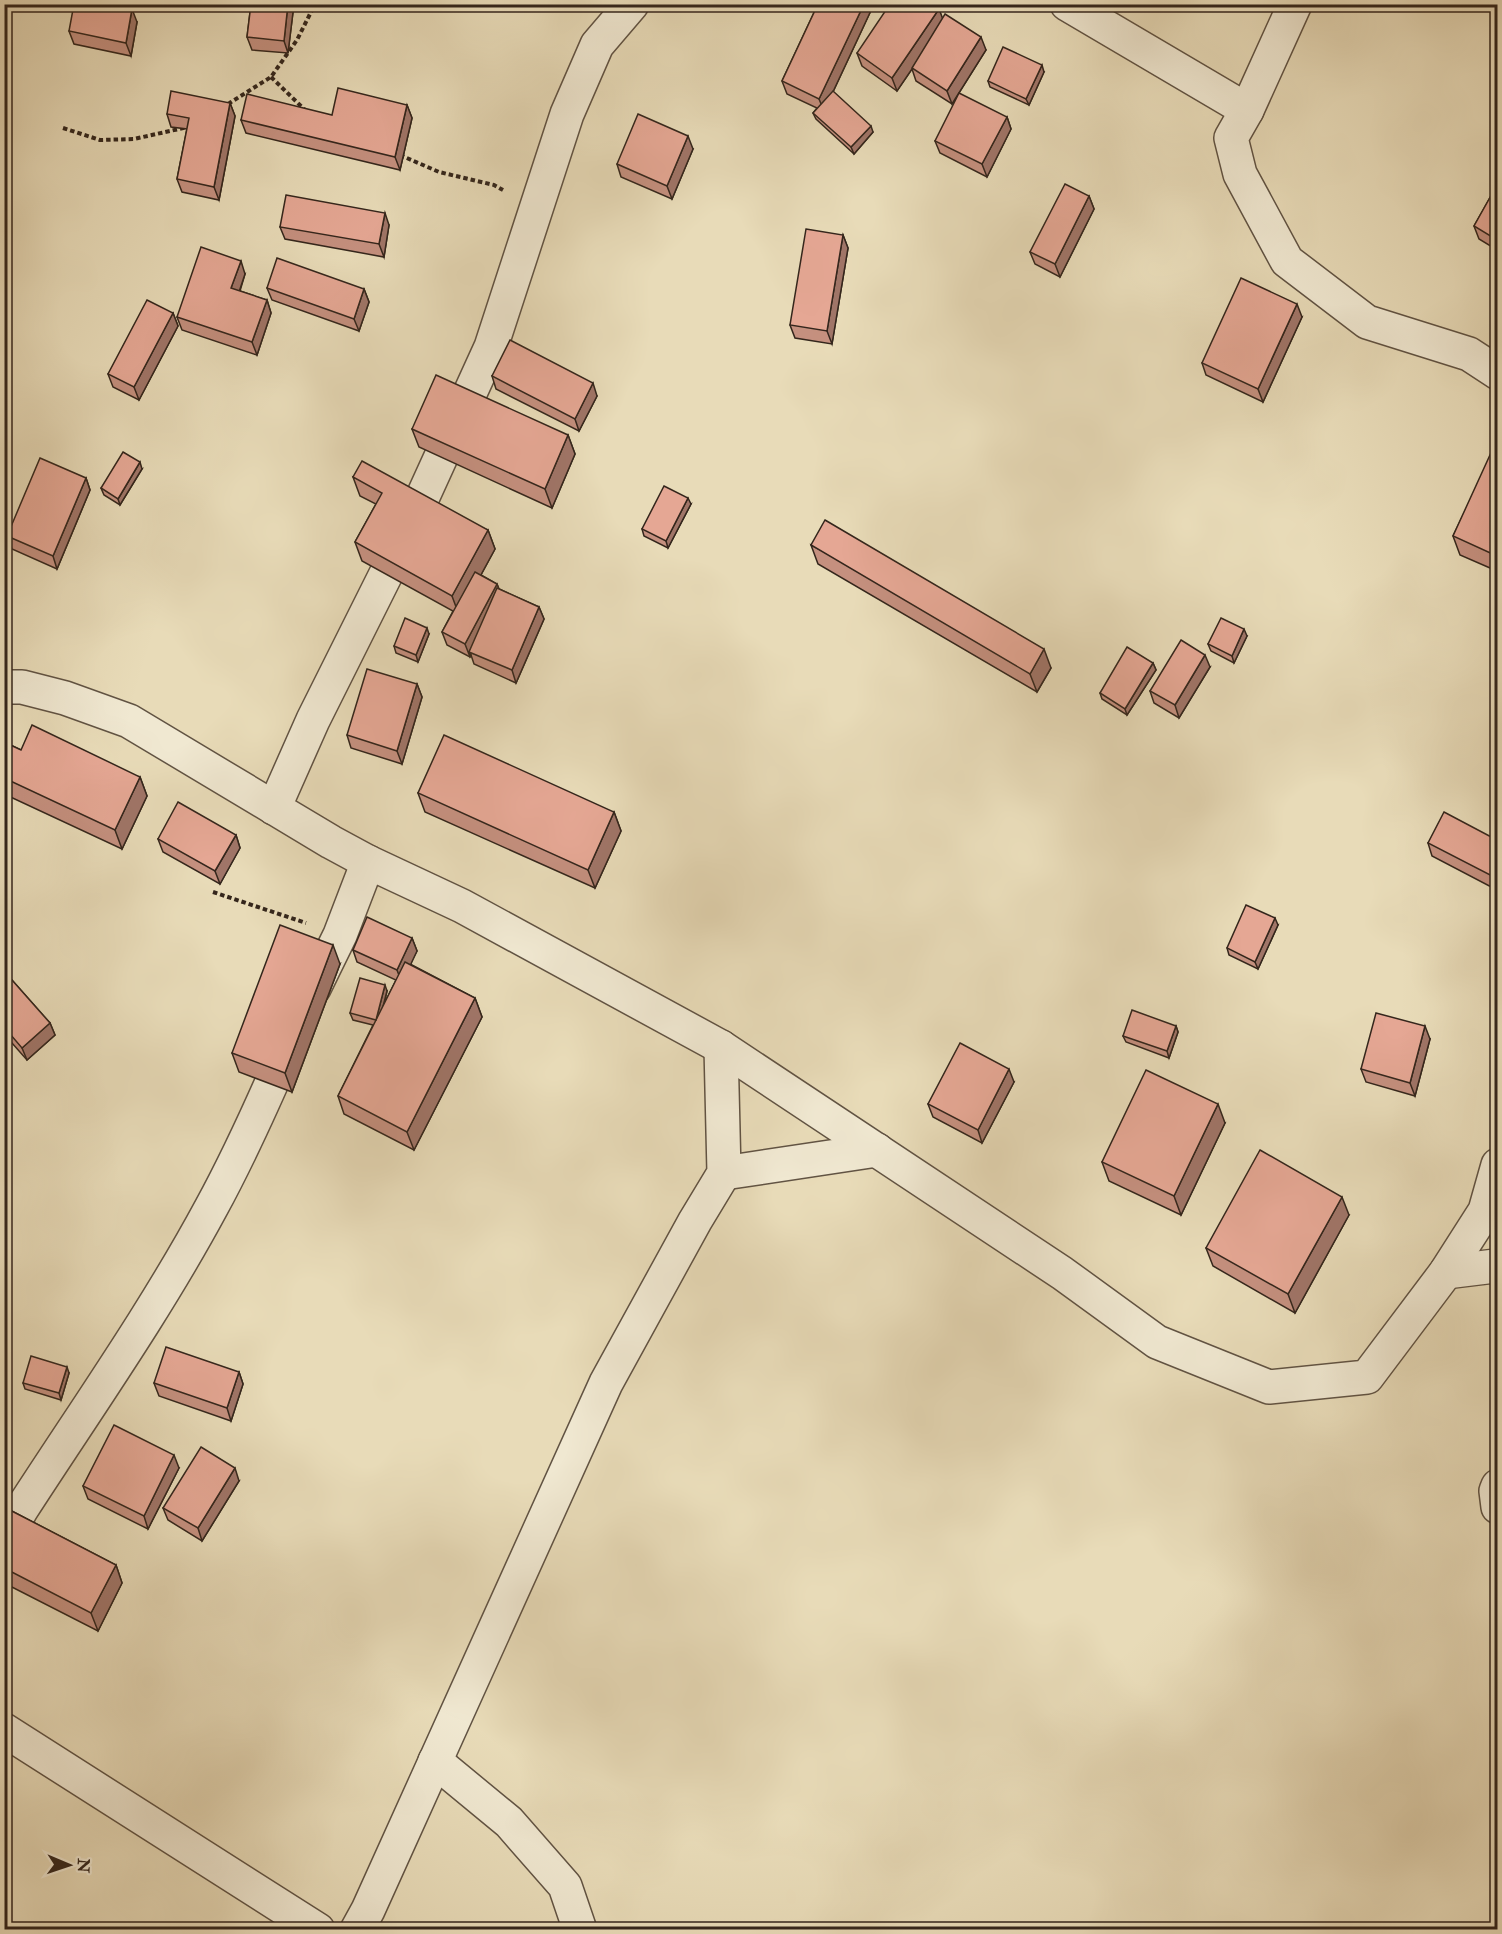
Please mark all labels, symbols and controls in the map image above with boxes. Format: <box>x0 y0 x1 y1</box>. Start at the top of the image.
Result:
north arrow <box>39 1835 99 1895</box>
text: N <box>73 1857 93 1874</box>

